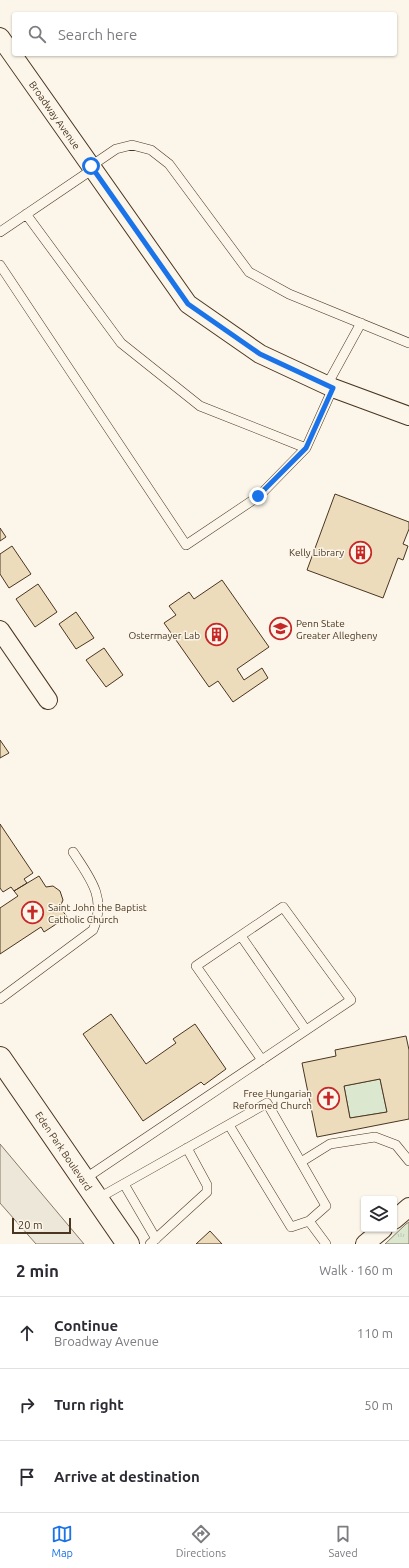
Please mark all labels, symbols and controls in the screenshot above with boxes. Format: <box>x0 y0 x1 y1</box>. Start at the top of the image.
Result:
search box <box>12 12 397 56</box>
icon: search <box>26 23 48 45</box>
text: Search here <box>58 26 137 43</box>
street label: Broadway Avenue <box>27 79 82 151</box>
route start <box>82 157 100 175</box>
route end <box>249 487 267 505</box>
building icon: Kelly Library <box>347 539 373 565</box>
place label: Kelly Library <box>289 547 344 558</box>
school or university icon: Penn State Greater Allegheny <box>267 616 293 642</box>
place label: Penn State Greater Allegheny <box>296 618 377 641</box>
building icon: Ostermayer Lab <box>203 622 229 648</box>
place label: Ostermayer Lab <box>128 630 200 641</box>
church icon: Saint John the Baptist Catholic Church <box>19 900 45 926</box>
place label: Saint John the Baptist Catholic Church <box>48 902 147 925</box>
church icon: Free Hungarian Reformed Church <box>315 1086 341 1112</box>
place label: Free Hungarian Reformed Church <box>233 1088 312 1111</box>
street label: Eden Park Boulevard <box>33 1110 94 1193</box>
map controls <box>361 1196 397 1232</box>
button: layers <box>361 1196 397 1232</box>
scale bar <box>12 1216 71 1235</box>
text: 20 m <box>18 1219 42 1231</box>
text: 2 min <box>16 1261 59 1280</box>
text: Walk · 160 m <box>319 1263 393 1277</box>
text: Continue <box>54 1317 118 1334</box>
icon: ahead <box>16 1322 38 1344</box>
text: 110 m <box>357 1326 393 1340</box>
text: Broadway Avenue <box>54 1334 159 1348</box>
icon: right <box>16 1394 38 1416</box>
text: Turn right <box>54 1396 124 1413</box>
text: 50 m <box>364 1398 393 1412</box>
icon: arrive <box>16 1466 38 1488</box>
text: Arrive at destination <box>54 1468 200 1485</box>
tab: Map <box>51 1523 73 1559</box>
tab: Directions <box>176 1523 226 1559</box>
tab: Saved <box>328 1523 358 1559</box>

